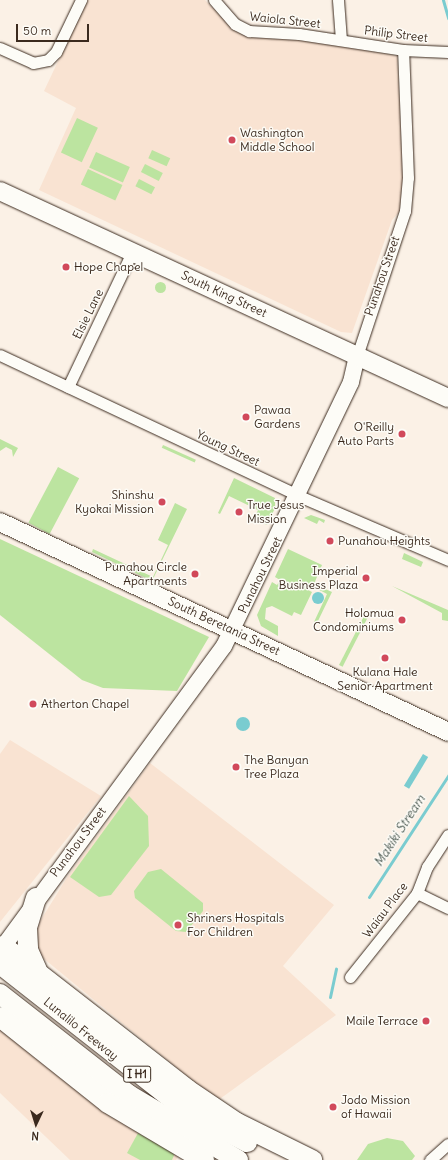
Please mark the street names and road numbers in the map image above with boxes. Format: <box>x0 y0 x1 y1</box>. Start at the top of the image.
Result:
street label: Waiola Street <box>249 9 321 31</box>
street label: Philip Street <box>363 23 429 45</box>
street label: Punahou Street <box>362 234 402 318</box>
street label: South King Street <box>179 268 269 320</box>
street label: Elsie Lane <box>70 287 106 341</box>
street label: Young Street <box>194 427 262 469</box>
street label: Punahou Street <box>235 534 285 616</box>
street label: South Beretania Street <box>166 594 282 658</box>
street label: Punahou Street <box>47 804 109 880</box>
street label: Waiau Place <box>359 879 411 941</box>
street label: Lunalilo Freeway <box>41 995 121 1063</box>
road number: I H1 <box>123 1065 151 1083</box>

